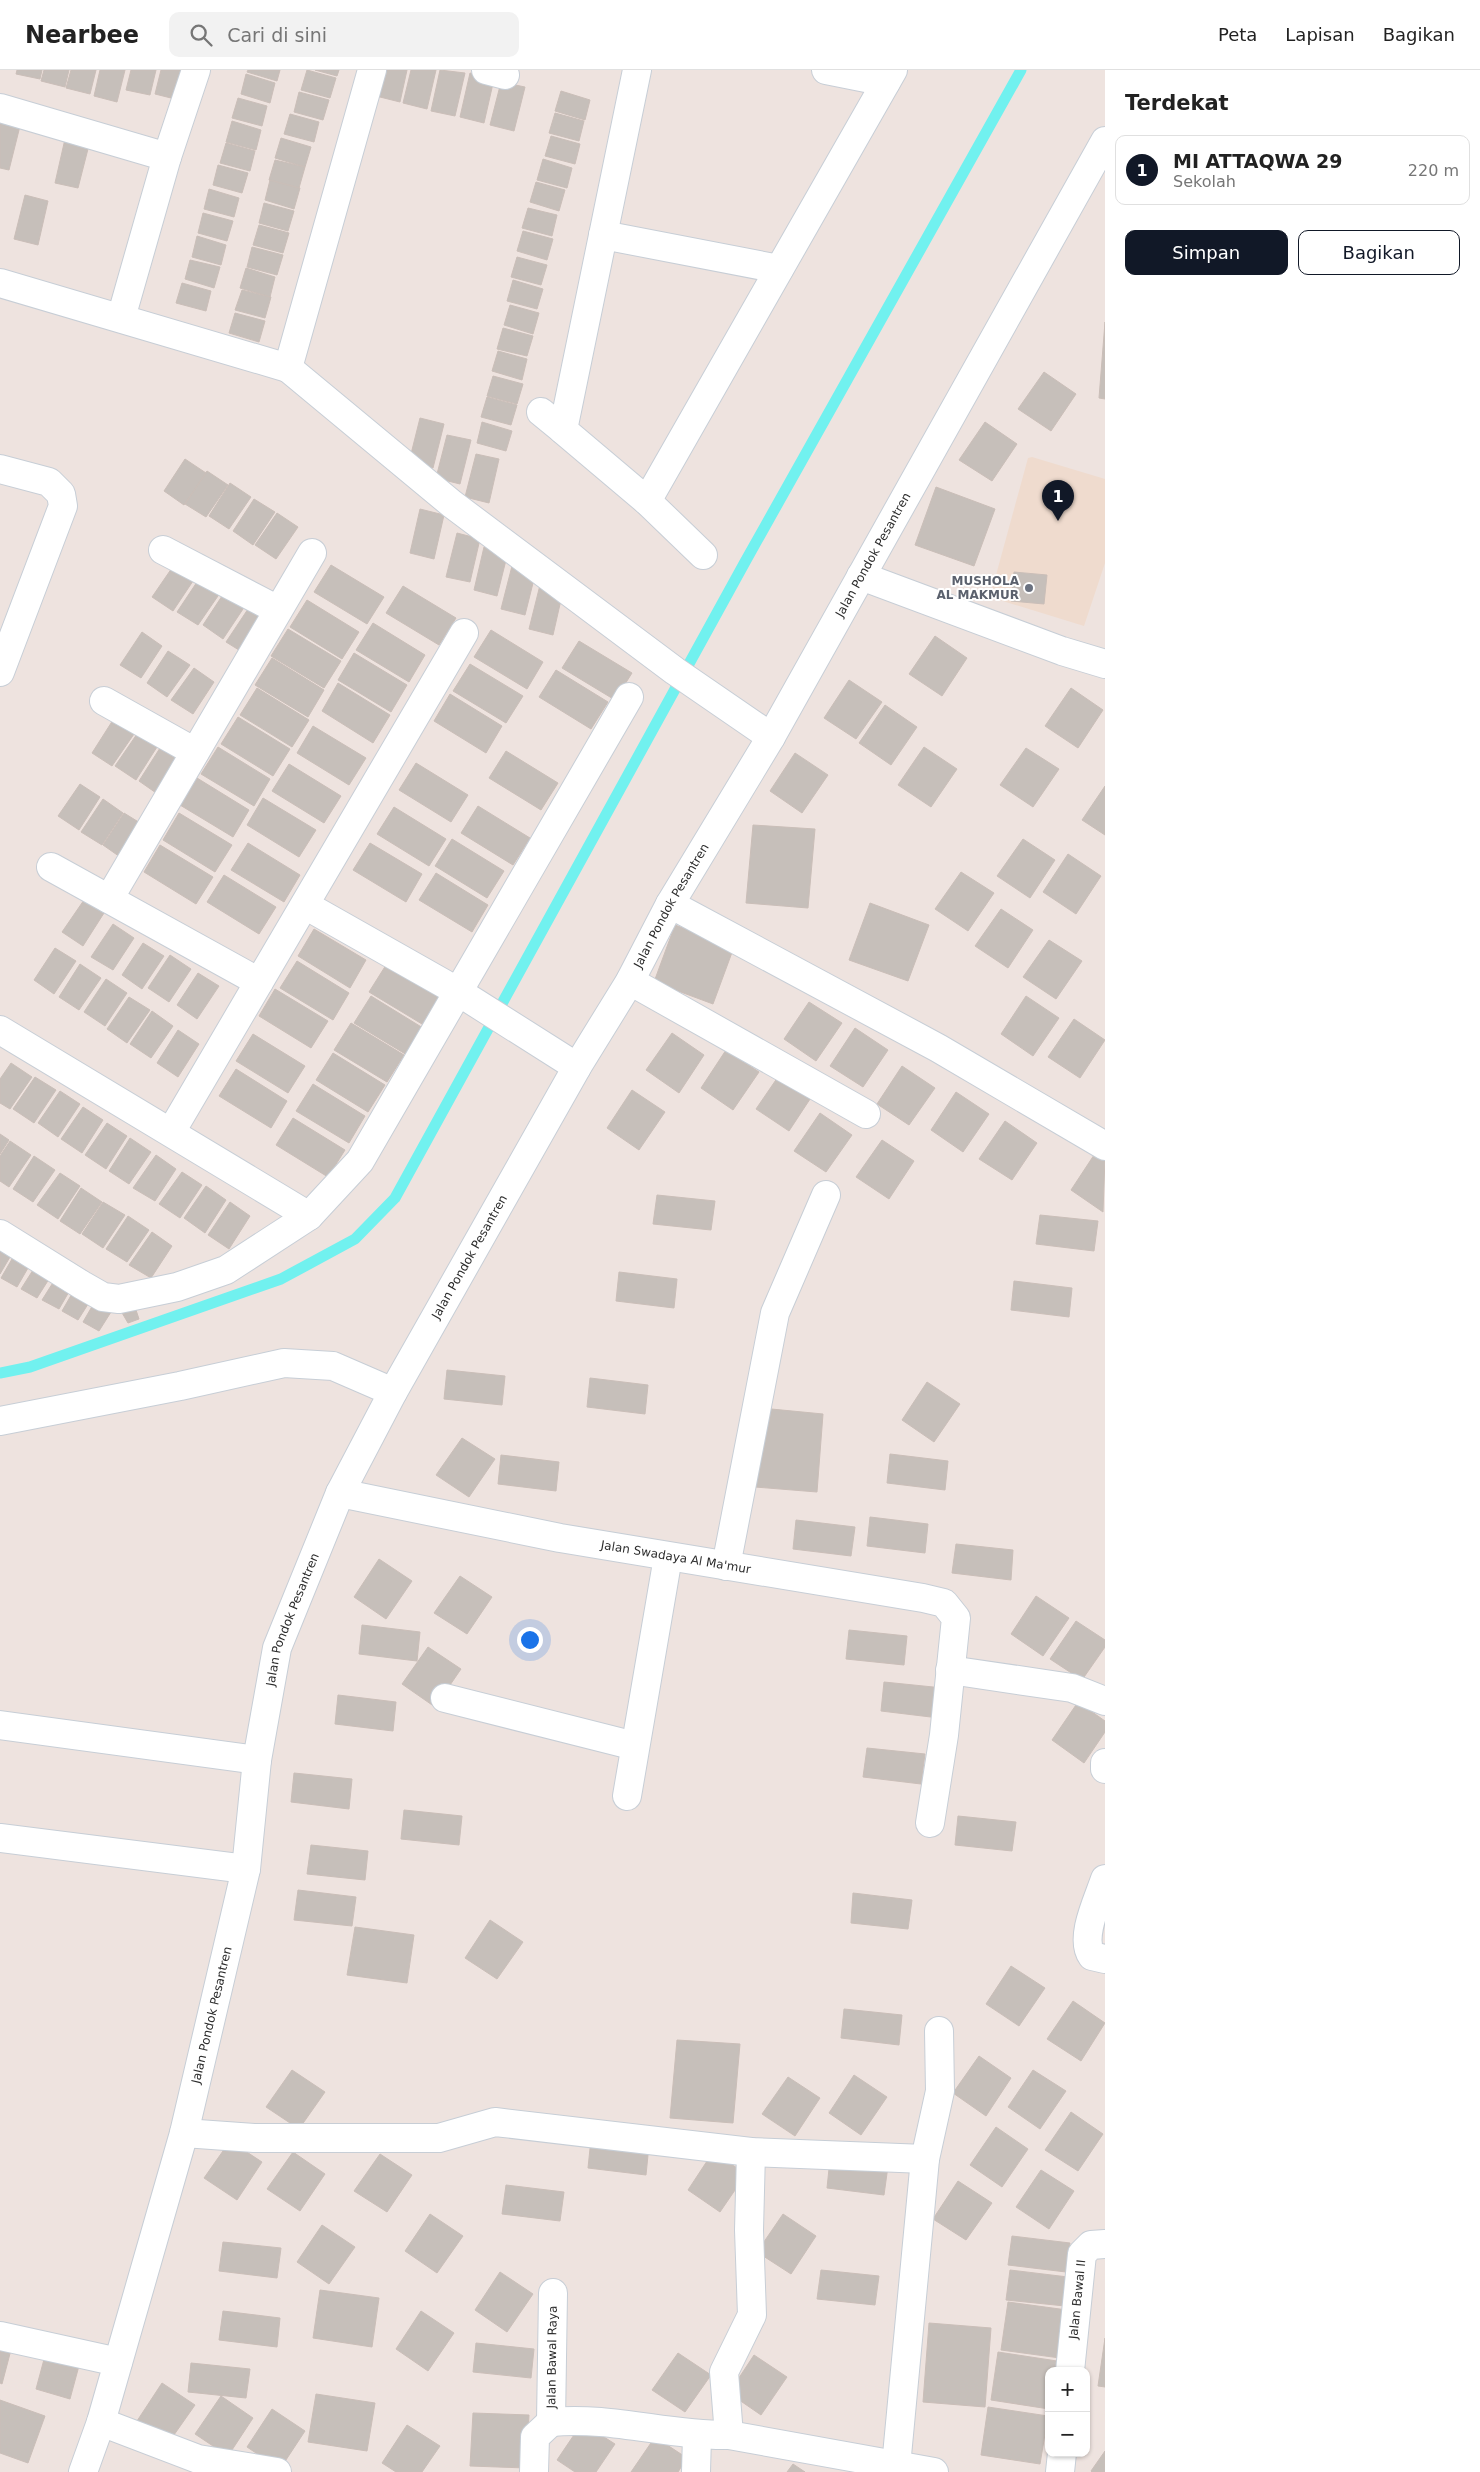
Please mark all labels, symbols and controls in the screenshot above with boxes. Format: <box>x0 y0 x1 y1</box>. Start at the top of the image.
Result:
search box <box>169 12 519 57</box>
text: Nearbee <box>25 21 139 49</box>
icon: search <box>187 21 215 49</box>
text: Cari di sini <box>227 24 327 46</box>
text: Peta <box>1218 24 1257 45</box>
text: Lapisan <box>1285 24 1355 45</box>
text: Bagikan <box>1383 24 1455 45</box>
text: Terdekat <box>1125 91 1229 115</box>
text: MI ATTAQWA 29 <box>1173 150 1342 172</box>
text: 1 <box>1136 161 1148 180</box>
text: 220 m <box>1408 161 1459 180</box>
text: Sekolah <box>1173 172 1236 191</box>
button: Simpan <box>1125 230 1288 275</box>
button: Bagikan <box>1298 230 1460 275</box>
pin: 1 <box>1042 480 1074 521</box>
street label: Jalan Pondok Pesantren <box>832 490 914 620</box>
place label: MUSHOLA AL MAKMUR <box>936 574 1020 602</box>
marker: MUSHOLA AL MAKMUR <box>1023 582 1035 594</box>
street label: Jalan Pondok Pesantren <box>631 841 712 971</box>
street label: Jalan Pondok Pesantren <box>428 1192 510 1322</box>
street label: Jalan Swadaya Al Ma'mur <box>599 1538 752 1576</box>
street label: Jalan Pondok Pesantren <box>263 1551 322 1688</box>
your location <box>517 1627 543 1653</box>
street label: Jalan Pondok Pesantren <box>189 1945 235 2086</box>
street label: Jalan Bawal II <box>1066 2259 1088 2341</box>
street label: Jalan Bawal Raya <box>544 2305 560 2410</box>
map controls <box>1045 2367 1090 2457</box>
button: + <box>1045 2367 1090 2412</box>
button: − <box>1045 2412 1090 2457</box>

